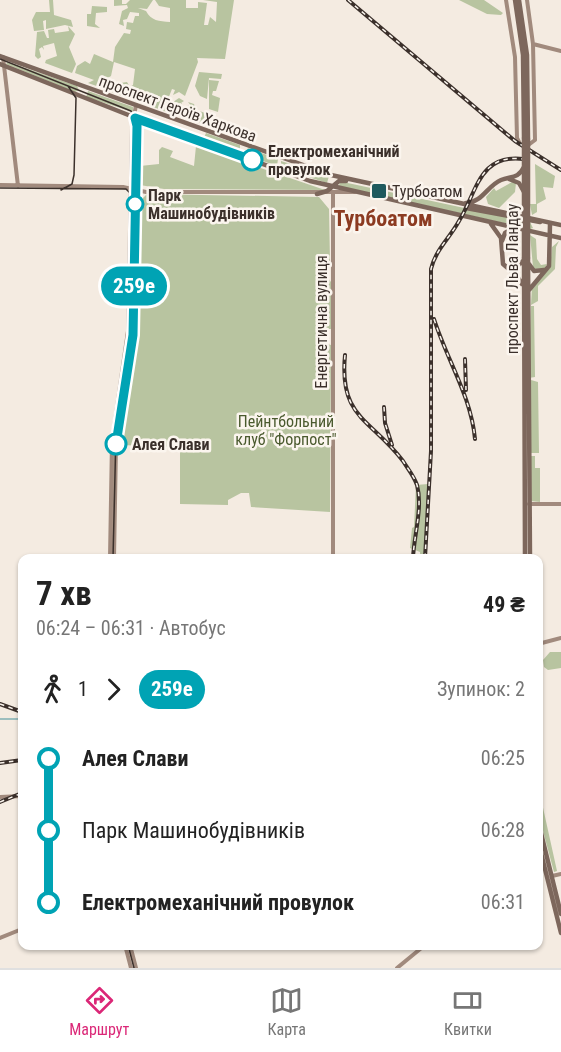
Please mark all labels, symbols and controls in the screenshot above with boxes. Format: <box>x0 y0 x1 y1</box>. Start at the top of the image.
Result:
street label: проспект Героїв Харкова <box>96 71 259 146</box>
place label: Електромеханічний провулок <box>268 142 400 179</box>
marker: Електромеханічний провулок <box>241 149 263 171</box>
marker: Турбоатом <box>370 182 388 200</box>
place label: Турбоатом <box>392 182 463 201</box>
place label: Парк Машинобудівників <box>148 186 275 223</box>
marker: Парк Машинобудівників <box>126 195 144 213</box>
street label: проспект Льва Ландау <box>503 203 522 354</box>
district label: Турбоатом <box>333 206 433 231</box>
street label: Енергетична вулиця <box>312 255 331 389</box>
line badge: 259е <box>92 266 176 306</box>
text: 259е <box>113 274 155 298</box>
park label: Пейнтбольний клуб "Форпост" <box>235 412 337 449</box>
marker: Aлея Слави <box>105 433 127 455</box>
place label: Aлея Слави <box>132 435 209 454</box>
text: 7 хв <box>36 574 92 613</box>
text: 49 ₴ <box>483 592 525 617</box>
text: 06:24 – 06:31 · Автобус <box>36 616 226 640</box>
icon: walk <box>36 673 69 706</box>
icon: forward <box>97 673 130 706</box>
text: 1 <box>78 677 88 701</box>
text: 259е <box>151 677 193 701</box>
text: Зупинок: 2 <box>437 677 525 701</box>
text: Aлея Слави <box>82 746 188 771</box>
text: 06:25 <box>481 746 525 770</box>
text: Парк Машинобудівників <box>82 818 305 843</box>
text: 06:28 <box>481 818 525 842</box>
text: Електромеханічний провулок <box>82 890 354 915</box>
text: 06:31 <box>481 890 525 914</box>
tab: Маршрут <box>69 984 129 1039</box>
tab: Карта <box>268 984 306 1039</box>
tab: Квитки <box>444 984 492 1039</box>

